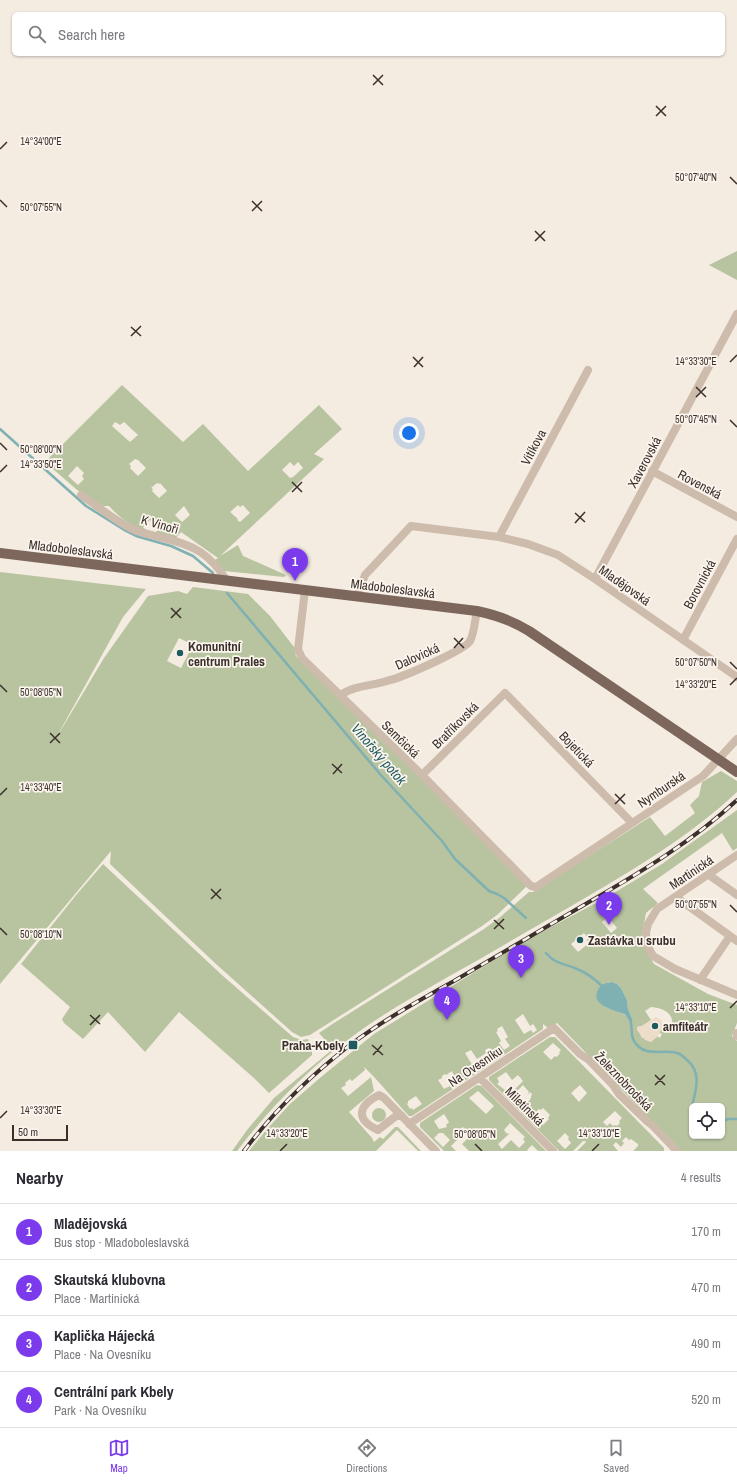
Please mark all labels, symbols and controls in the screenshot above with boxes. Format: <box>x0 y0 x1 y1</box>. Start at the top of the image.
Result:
search box <box>12 12 725 56</box>
icon: search <box>26 23 48 45</box>
text: Search here <box>58 24 125 45</box>
text: 14°34'00"E <box>20 135 62 148</box>
text: 50°07'40"N <box>675 171 717 184</box>
text: 50°07'55"N <box>20 201 62 214</box>
text: 14°33'30"E <box>675 355 717 368</box>
text: 50°07'45"N <box>675 413 717 426</box>
your location <box>399 423 419 443</box>
street label: Vitíkova <box>517 426 550 468</box>
street label: Xaverovská <box>624 434 665 491</box>
text: 50°08'00"N <box>20 443 62 456</box>
text: 14°33'50"E <box>20 458 62 471</box>
street label: Rovenská <box>675 466 725 503</box>
street label: K Vinoři <box>139 511 181 538</box>
street label: Mladoboleslavská <box>28 536 114 563</box>
pin: 1 <box>282 548 308 581</box>
street label: Borovnická <box>679 557 719 612</box>
street label: Mladějovská <box>596 561 654 609</box>
street label: Mladoboleslavská <box>350 575 436 602</box>
place label: Komunitní centrum Prales <box>188 638 265 670</box>
street label: Dalovická <box>392 639 442 674</box>
marker: Komunitní centrum Prales <box>175 648 185 658</box>
text: 50°07'50"N <box>675 656 717 669</box>
text: 14°33'20"E <box>675 678 717 691</box>
text: 50°08'05"N <box>20 686 62 699</box>
street label: Bratříkovská <box>428 698 482 752</box>
street label: Semčická <box>378 717 423 762</box>
water label: Vinořský potok <box>347 720 411 789</box>
street label: Bojetická <box>555 728 598 771</box>
street label: Nymburská <box>634 767 688 812</box>
text: 14°33'40"E <box>20 781 62 794</box>
street label: Martinická <box>666 851 717 893</box>
pin: 2 <box>596 892 622 925</box>
text: 50°07'55"N <box>675 898 717 911</box>
text: 50°08'10"N <box>20 928 62 941</box>
place label: Zastávka u srubu <box>588 932 676 949</box>
marker: Zastávka u srubu <box>575 935 585 945</box>
pin: 3 <box>508 945 534 978</box>
pin: 4 <box>434 987 460 1020</box>
text: 14°33'10"E <box>675 1001 717 1014</box>
place label: amfiteátr <box>663 1018 709 1035</box>
marker: amfiteátr <box>650 1021 660 1031</box>
place label: Praha-Kbely <box>282 1037 344 1054</box>
marker: Praha-Kbely <box>347 1039 359 1051</box>
street label: Na Ovesníku <box>445 1042 506 1091</box>
street label: Železnobrodská <box>591 1048 656 1115</box>
street label: Miletínská <box>501 1083 548 1130</box>
map controls <box>689 1103 725 1139</box>
button: locate <box>689 1103 725 1139</box>
text: 14°33'30"E <box>20 1104 62 1117</box>
scale bar <box>12 1123 68 1142</box>
text: 50 m <box>18 1125 38 1139</box>
text: 14°33'20"E <box>266 1127 308 1140</box>
text: 14°33'10"E <box>578 1127 620 1140</box>
text: 50°08'05"N <box>454 1128 496 1141</box>
text: Nearby <box>16 1166 63 1189</box>
text: 4 results <box>681 1169 721 1186</box>
text: Mladějovská <box>54 1213 127 1234</box>
text: 1 <box>26 1223 32 1240</box>
text: 170 m <box>691 1223 721 1240</box>
text: Bus stop · Mladoboleslavská <box>54 1234 189 1251</box>
text: Skautská klubovna <box>54 1269 165 1290</box>
text: 2 <box>26 1279 32 1296</box>
text: 470 m <box>691 1279 721 1296</box>
text: Place · Martinická <box>54 1290 139 1307</box>
text: Kaplička Hájecká <box>54 1325 155 1346</box>
text: 3 <box>26 1335 32 1352</box>
text: 490 m <box>691 1335 721 1352</box>
text: Place · Na Ovesníku <box>54 1346 151 1363</box>
text: Centrální park Kbely <box>54 1381 174 1402</box>
text: 4 <box>26 1391 32 1408</box>
text: 520 m <box>691 1391 721 1408</box>
text: Park · Na Ovesníku <box>54 1402 146 1419</box>
tab: Map <box>108 1437 130 1475</box>
tab: Directions <box>346 1437 387 1475</box>
tab: Saved <box>603 1437 629 1475</box>

